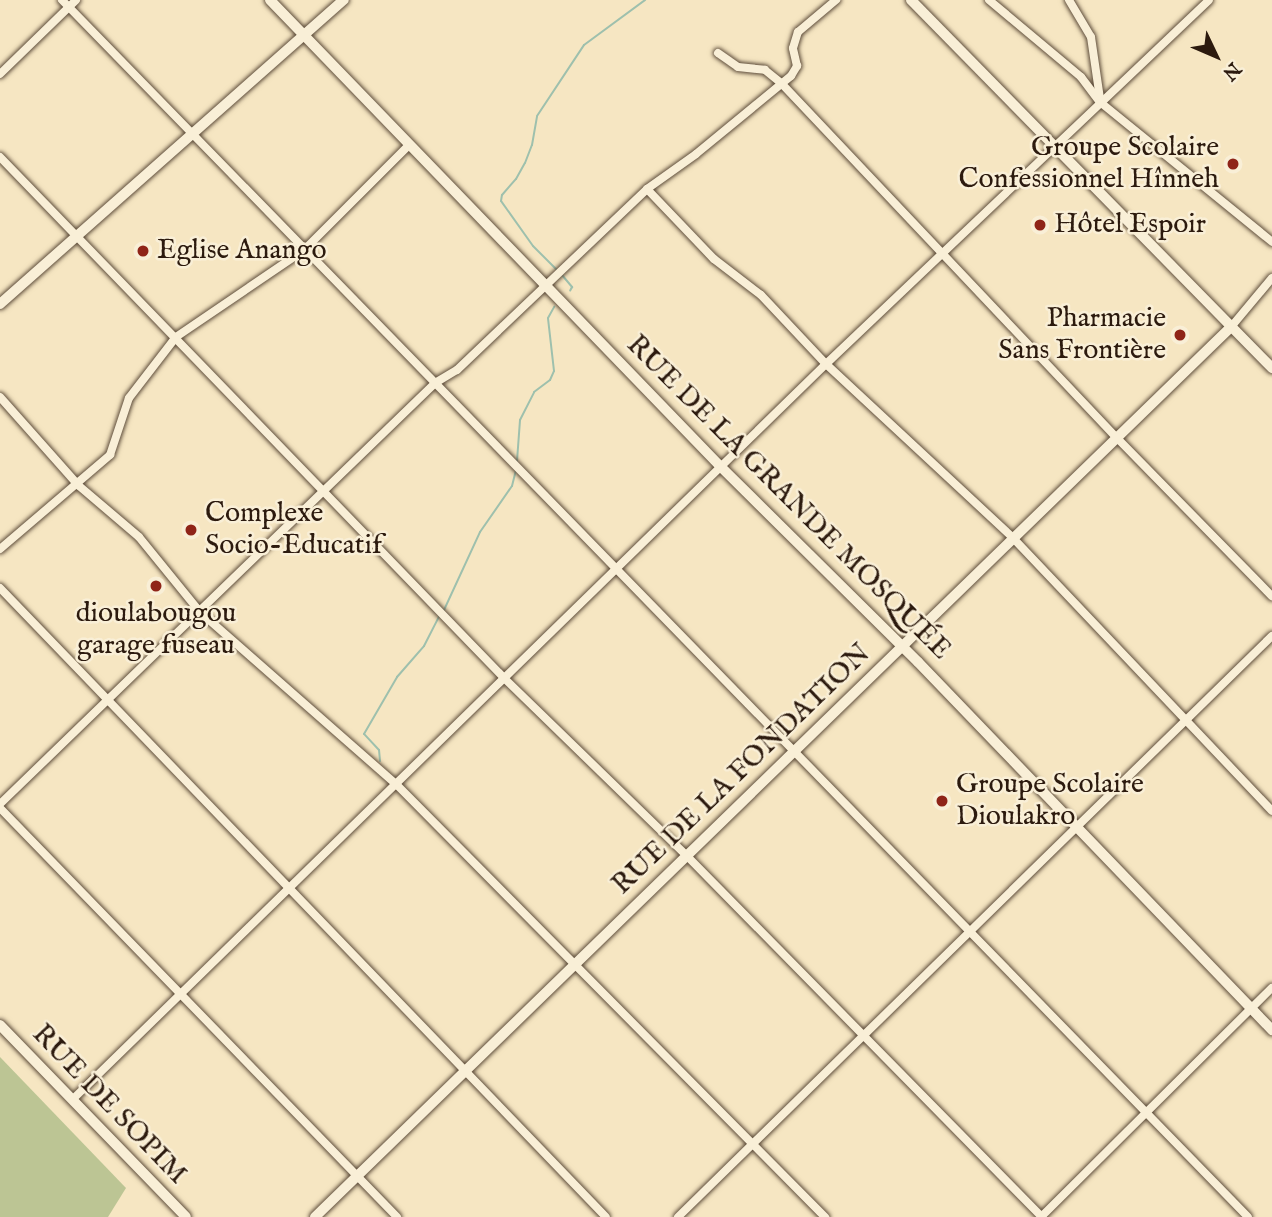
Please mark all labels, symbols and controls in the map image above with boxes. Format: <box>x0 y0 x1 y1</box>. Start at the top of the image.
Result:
north arrow <box>1181 21 1251 91</box>
text: N <box>1217 56 1245 85</box>
place label: Groupe Scolaire Confessionnel Hînneh <box>959 131 1219 197</box>
marker: Groupe Scolaire Confessionnel Hînneh <box>1225 156 1241 172</box>
place label: Hôtel Espoir <box>1054 208 1206 242</box>
marker: Hôtel Espoir <box>1032 217 1048 233</box>
place label: Eglise Anango <box>157 234 327 268</box>
marker: Eglise Anango <box>135 243 151 259</box>
place label: Pharmacie Sans Frontière <box>998 302 1166 368</box>
marker: Pharmacie Sans Frontière <box>1172 327 1188 343</box>
street label: RUE DE LA GRANDE MOSQUÉE <box>619 329 957 667</box>
place label: Complexe Socio-Educatif <box>205 497 382 563</box>
marker: Complexe Socio-Educatif <box>183 522 199 538</box>
marker: dioulabougou garage fuseau <box>148 578 164 594</box>
place label: dioulabougou garage fuseau <box>76 597 236 663</box>
street label: RUE DE LA FONDATION <box>606 638 878 902</box>
place label: Groupe Scolaire Dioulakro <box>956 768 1144 834</box>
marker: Groupe Scolaire Dioulakro <box>934 793 950 809</box>
street label: RUE DE SOPIM <box>24 1018 194 1192</box>

